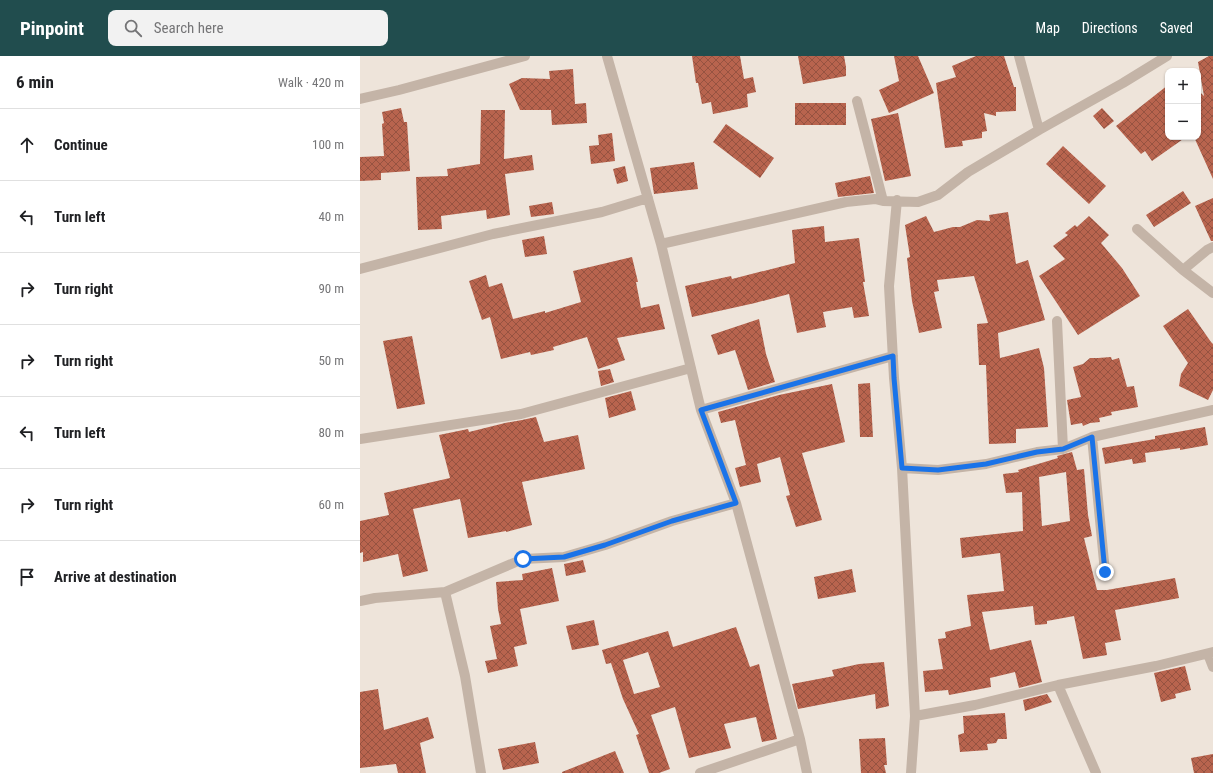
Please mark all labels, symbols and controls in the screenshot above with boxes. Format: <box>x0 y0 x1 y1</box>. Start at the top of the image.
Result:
search box <box>108 10 388 46</box>
text: Pinpoint <box>20 17 84 40</box>
icon: search <box>122 17 144 39</box>
text: Search here <box>154 19 224 37</box>
text: Map <box>1036 20 1060 36</box>
text: Directions <box>1082 20 1138 36</box>
text: Saved <box>1160 20 1193 36</box>
map controls <box>1165 68 1201 140</box>
button: + <box>1165 68 1201 104</box>
text: 6 min <box>16 72 54 92</box>
text: Walk · 420 m <box>278 75 344 90</box>
button: − <box>1165 104 1201 140</box>
icon: ahead <box>16 134 38 156</box>
text: Continue <box>54 136 108 154</box>
text: 100 m <box>312 137 344 152</box>
icon: left <box>16 206 38 228</box>
text: Turn left <box>54 208 105 226</box>
text: 40 m <box>318 209 344 224</box>
icon: right <box>16 278 38 300</box>
text: Turn right <box>54 280 113 298</box>
text: 90 m <box>318 281 344 296</box>
icon: right <box>16 350 38 372</box>
text: Turn right <box>54 352 113 370</box>
text: 50 m <box>318 353 344 368</box>
icon: left <box>16 422 38 444</box>
text: Turn left <box>54 424 105 442</box>
text: 80 m <box>318 425 344 440</box>
icon: right <box>16 494 38 516</box>
text: Turn right <box>54 496 113 514</box>
text: 60 m <box>318 497 344 512</box>
route start <box>514 550 532 568</box>
route end <box>1096 563 1114 581</box>
icon: arrive <box>16 566 38 588</box>
text: Arrive at destination <box>54 568 177 586</box>

